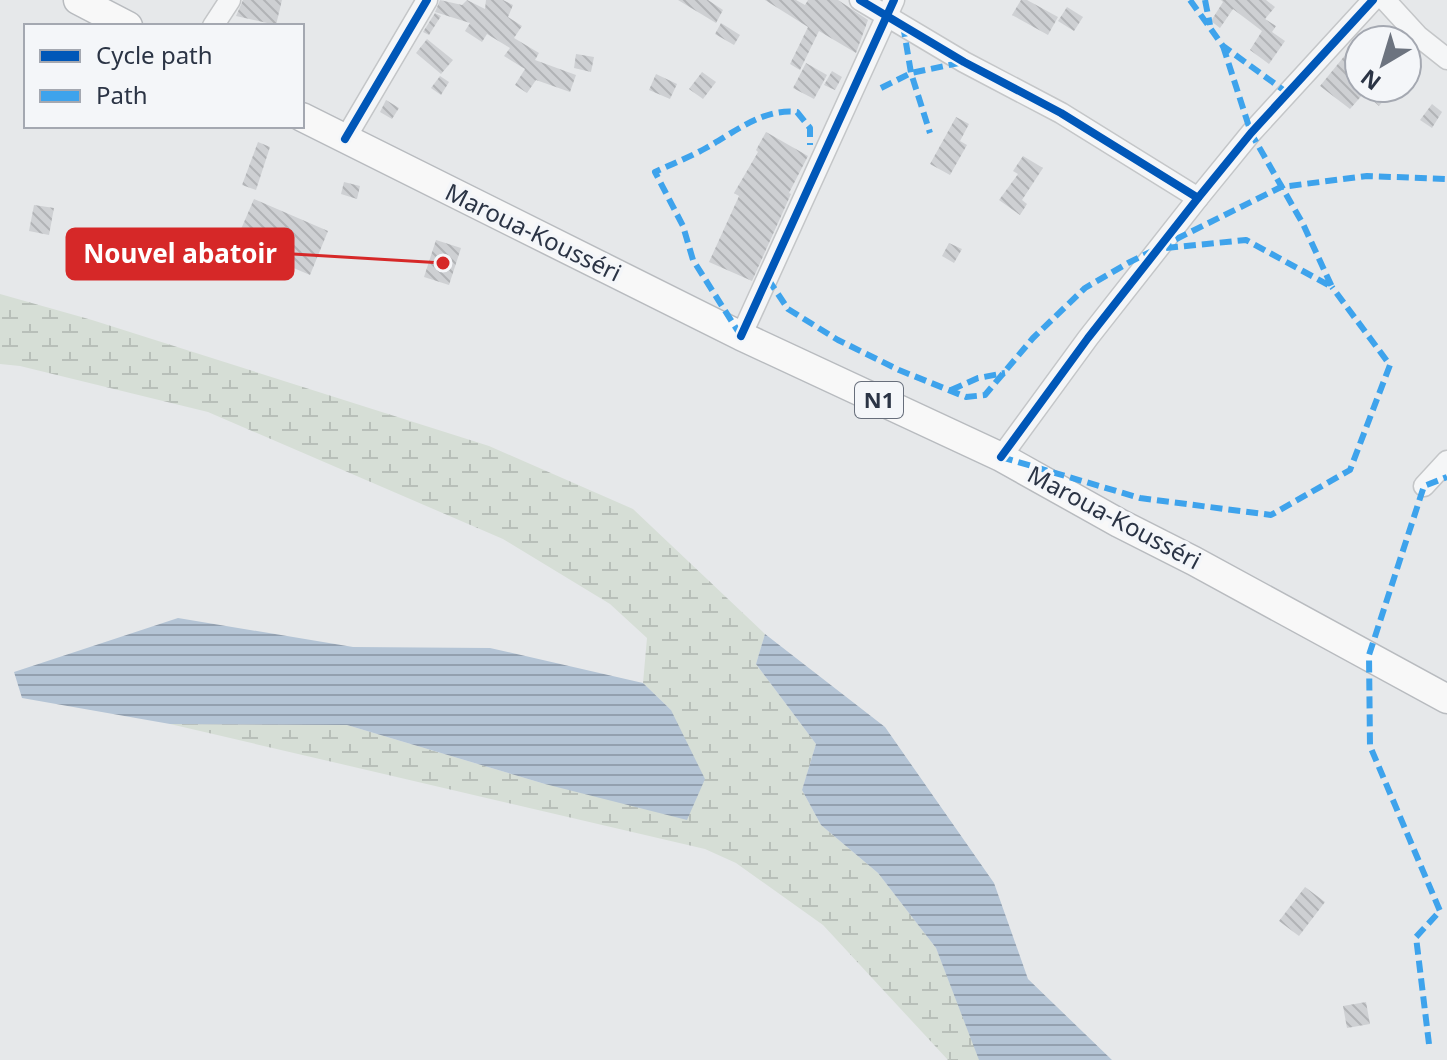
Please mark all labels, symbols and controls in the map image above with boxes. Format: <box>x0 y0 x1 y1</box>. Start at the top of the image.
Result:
legend <box>24 24 304 128</box>
north arrow <box>1343 24 1423 104</box>
text: Cycle path <box>96 38 213 71</box>
text: N <box>1354 63 1386 98</box>
text: Path <box>96 78 147 111</box>
street label: Maroua-Kousséri <box>440 175 627 289</box>
callout: Nouvel abatoir <box>67 229 293 279</box>
text: Nouvel abatoir <box>83 235 277 271</box>
road number: N1 <box>855 382 903 418</box>
street label: Maroua-Kousséri <box>1022 457 1207 576</box>

